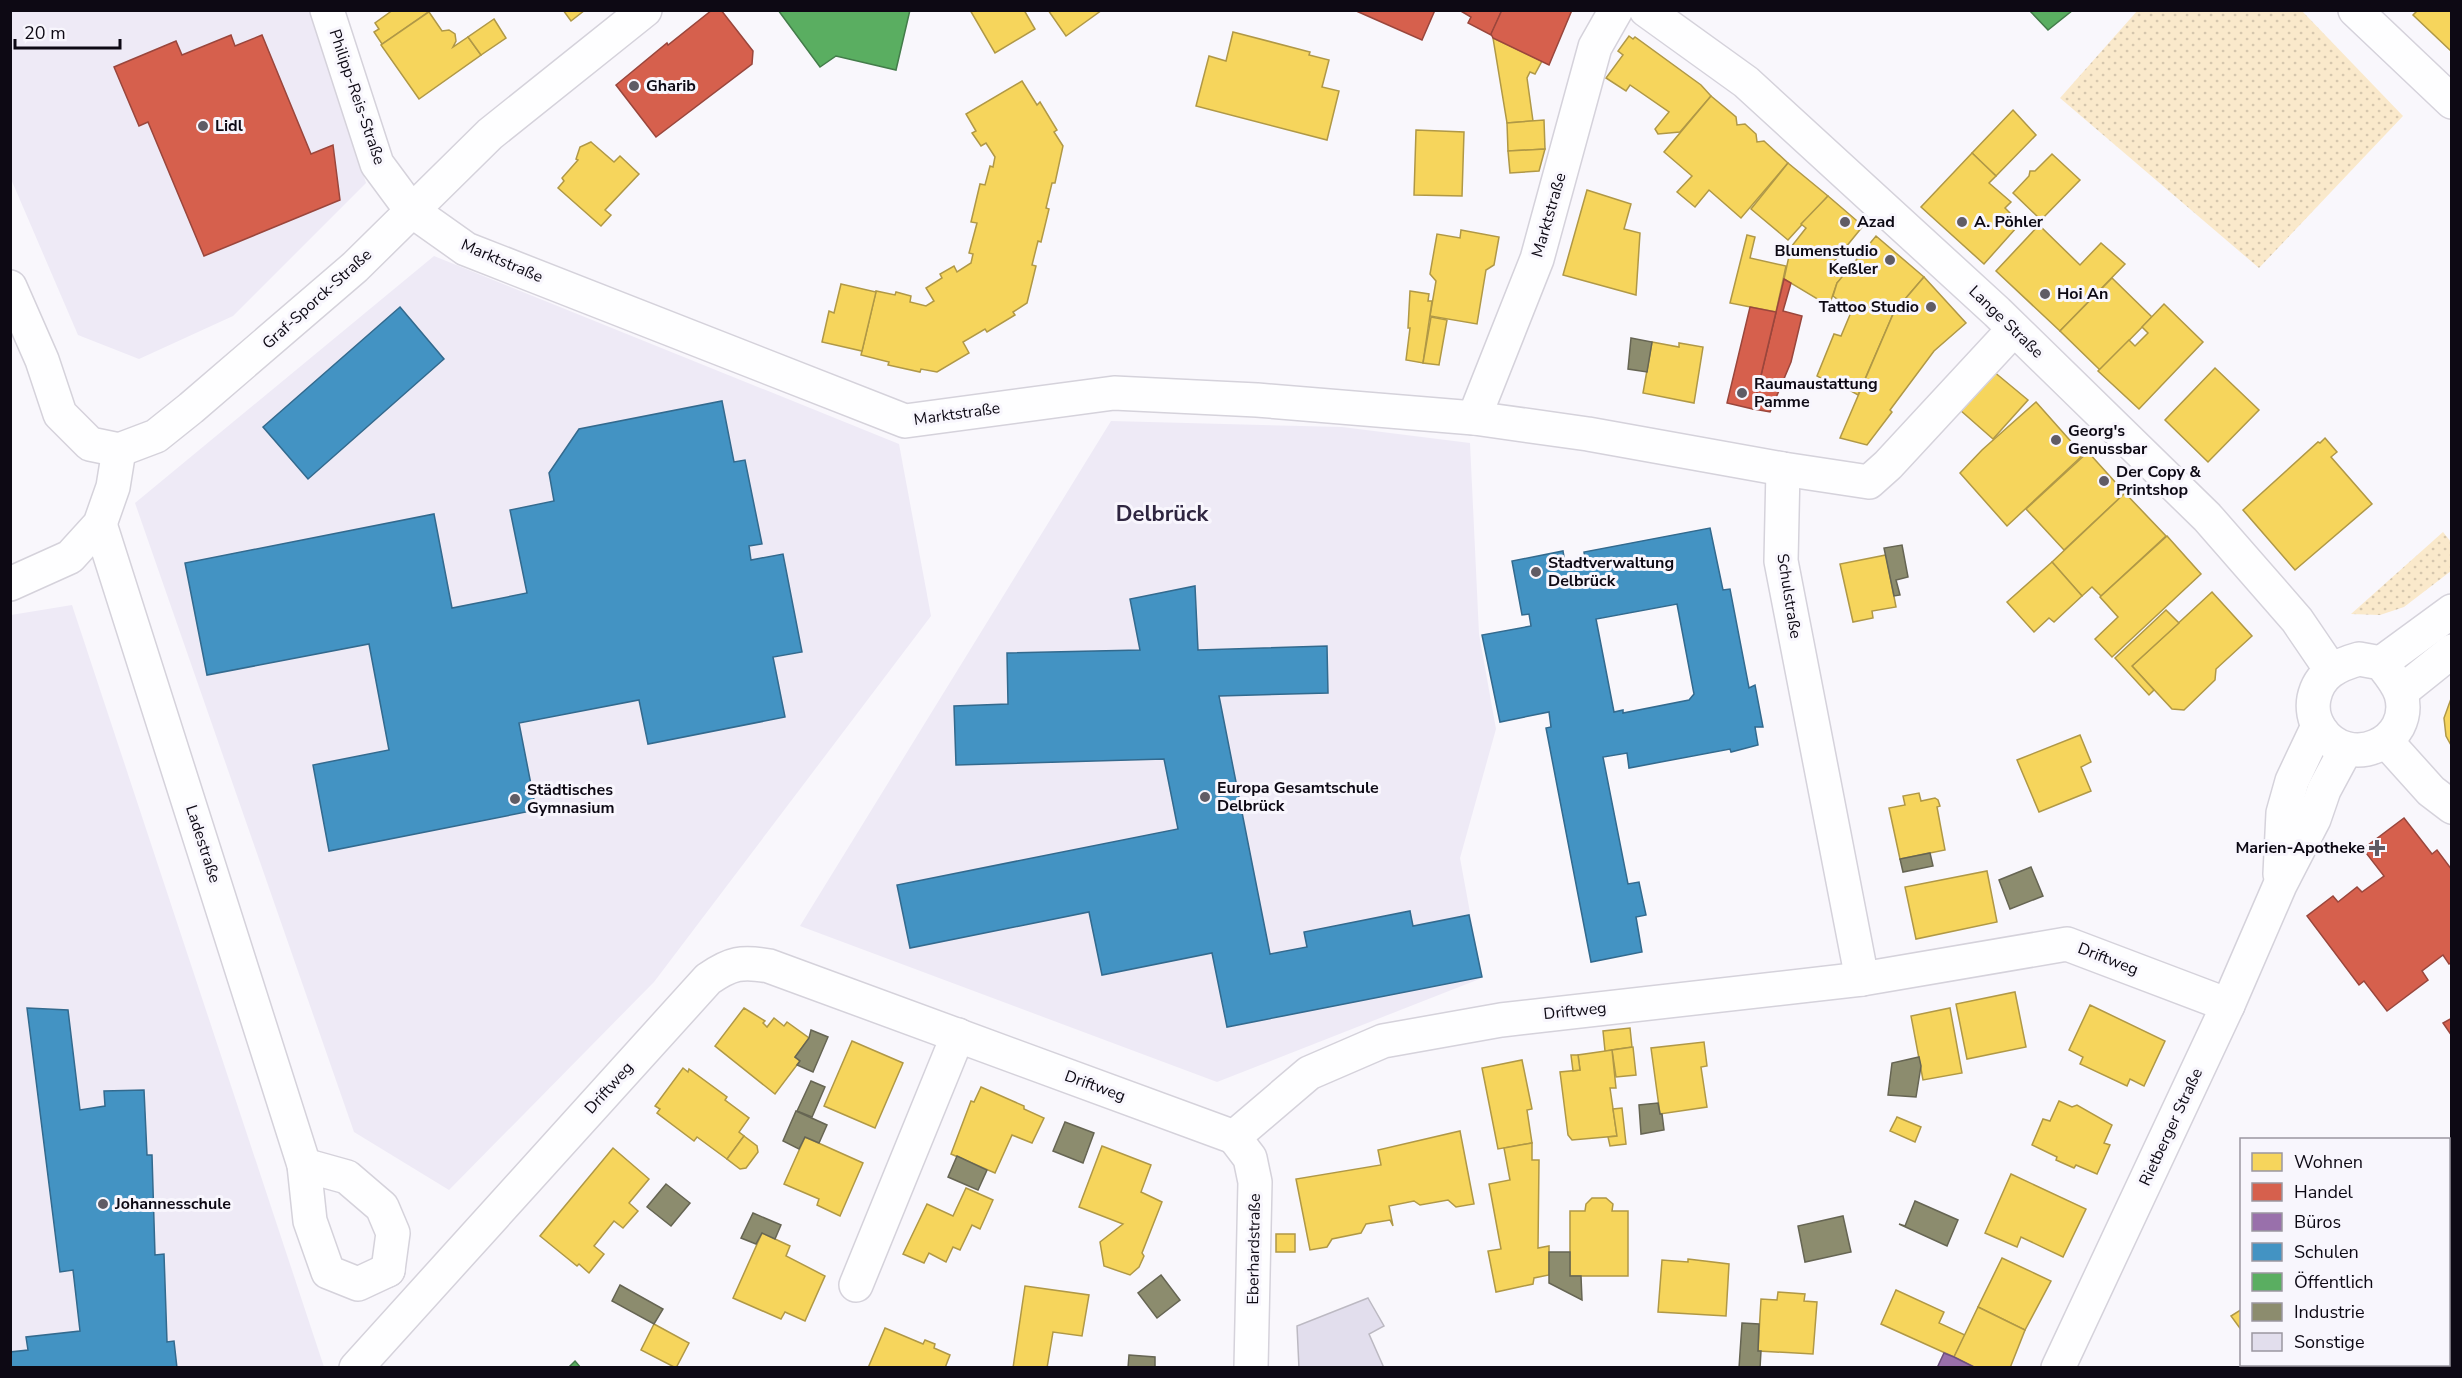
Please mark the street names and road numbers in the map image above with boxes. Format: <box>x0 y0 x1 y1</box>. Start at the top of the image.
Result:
street label: Philipp-Reis-Straße <box>324 26 390 168</box>
street label: Marktstraße <box>1526 170 1572 260</box>
street label: Marktstraße <box>458 234 546 288</box>
street label: Graf-Sporck-Straße <box>257 244 377 354</box>
street label: Lange Straße <box>1964 281 2048 363</box>
street label: Marktstraße <box>912 397 1002 431</box>
street label: Schulstraße <box>1771 552 1807 640</box>
street label: Ladestraße <box>180 802 226 886</box>
street label: Driftweg <box>2075 937 2141 981</box>
street label: Driftweg <box>1542 997 1608 1025</box>
street label: Driftweg <box>580 1057 638 1119</box>
street label: Driftweg <box>1062 1065 1128 1107</box>
street label: Rietberger Straße <box>2134 1065 2208 1189</box>
street label: Eberhardstraße <box>1242 1193 1266 1305</box>

